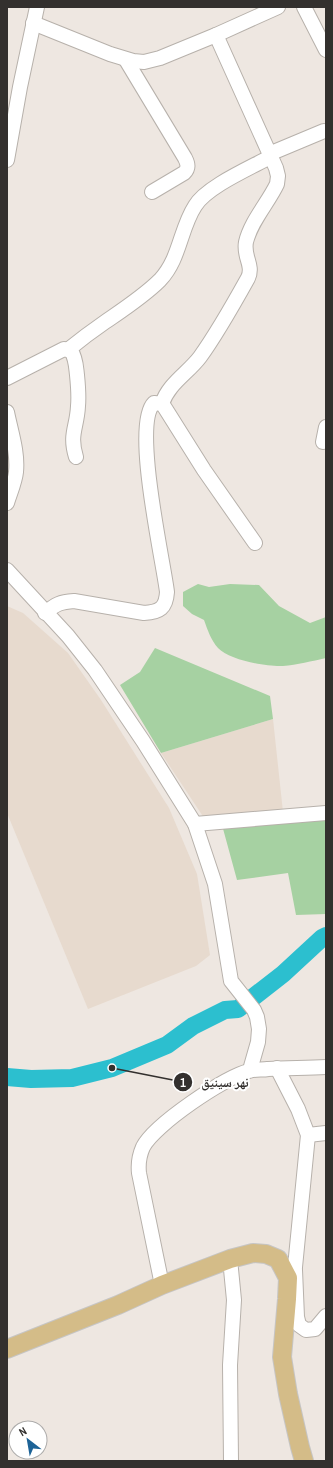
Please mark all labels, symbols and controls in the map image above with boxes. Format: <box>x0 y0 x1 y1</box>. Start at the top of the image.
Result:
callout: نهر سينيق <box>173 1070 256 1095</box>
text: نهر سينيق <box>201 1074 249 1091</box>
text: 1 <box>180 1075 186 1091</box>
north arrow <box>8 1420 48 1460</box>
text: N <box>16 1424 29 1439</box>

